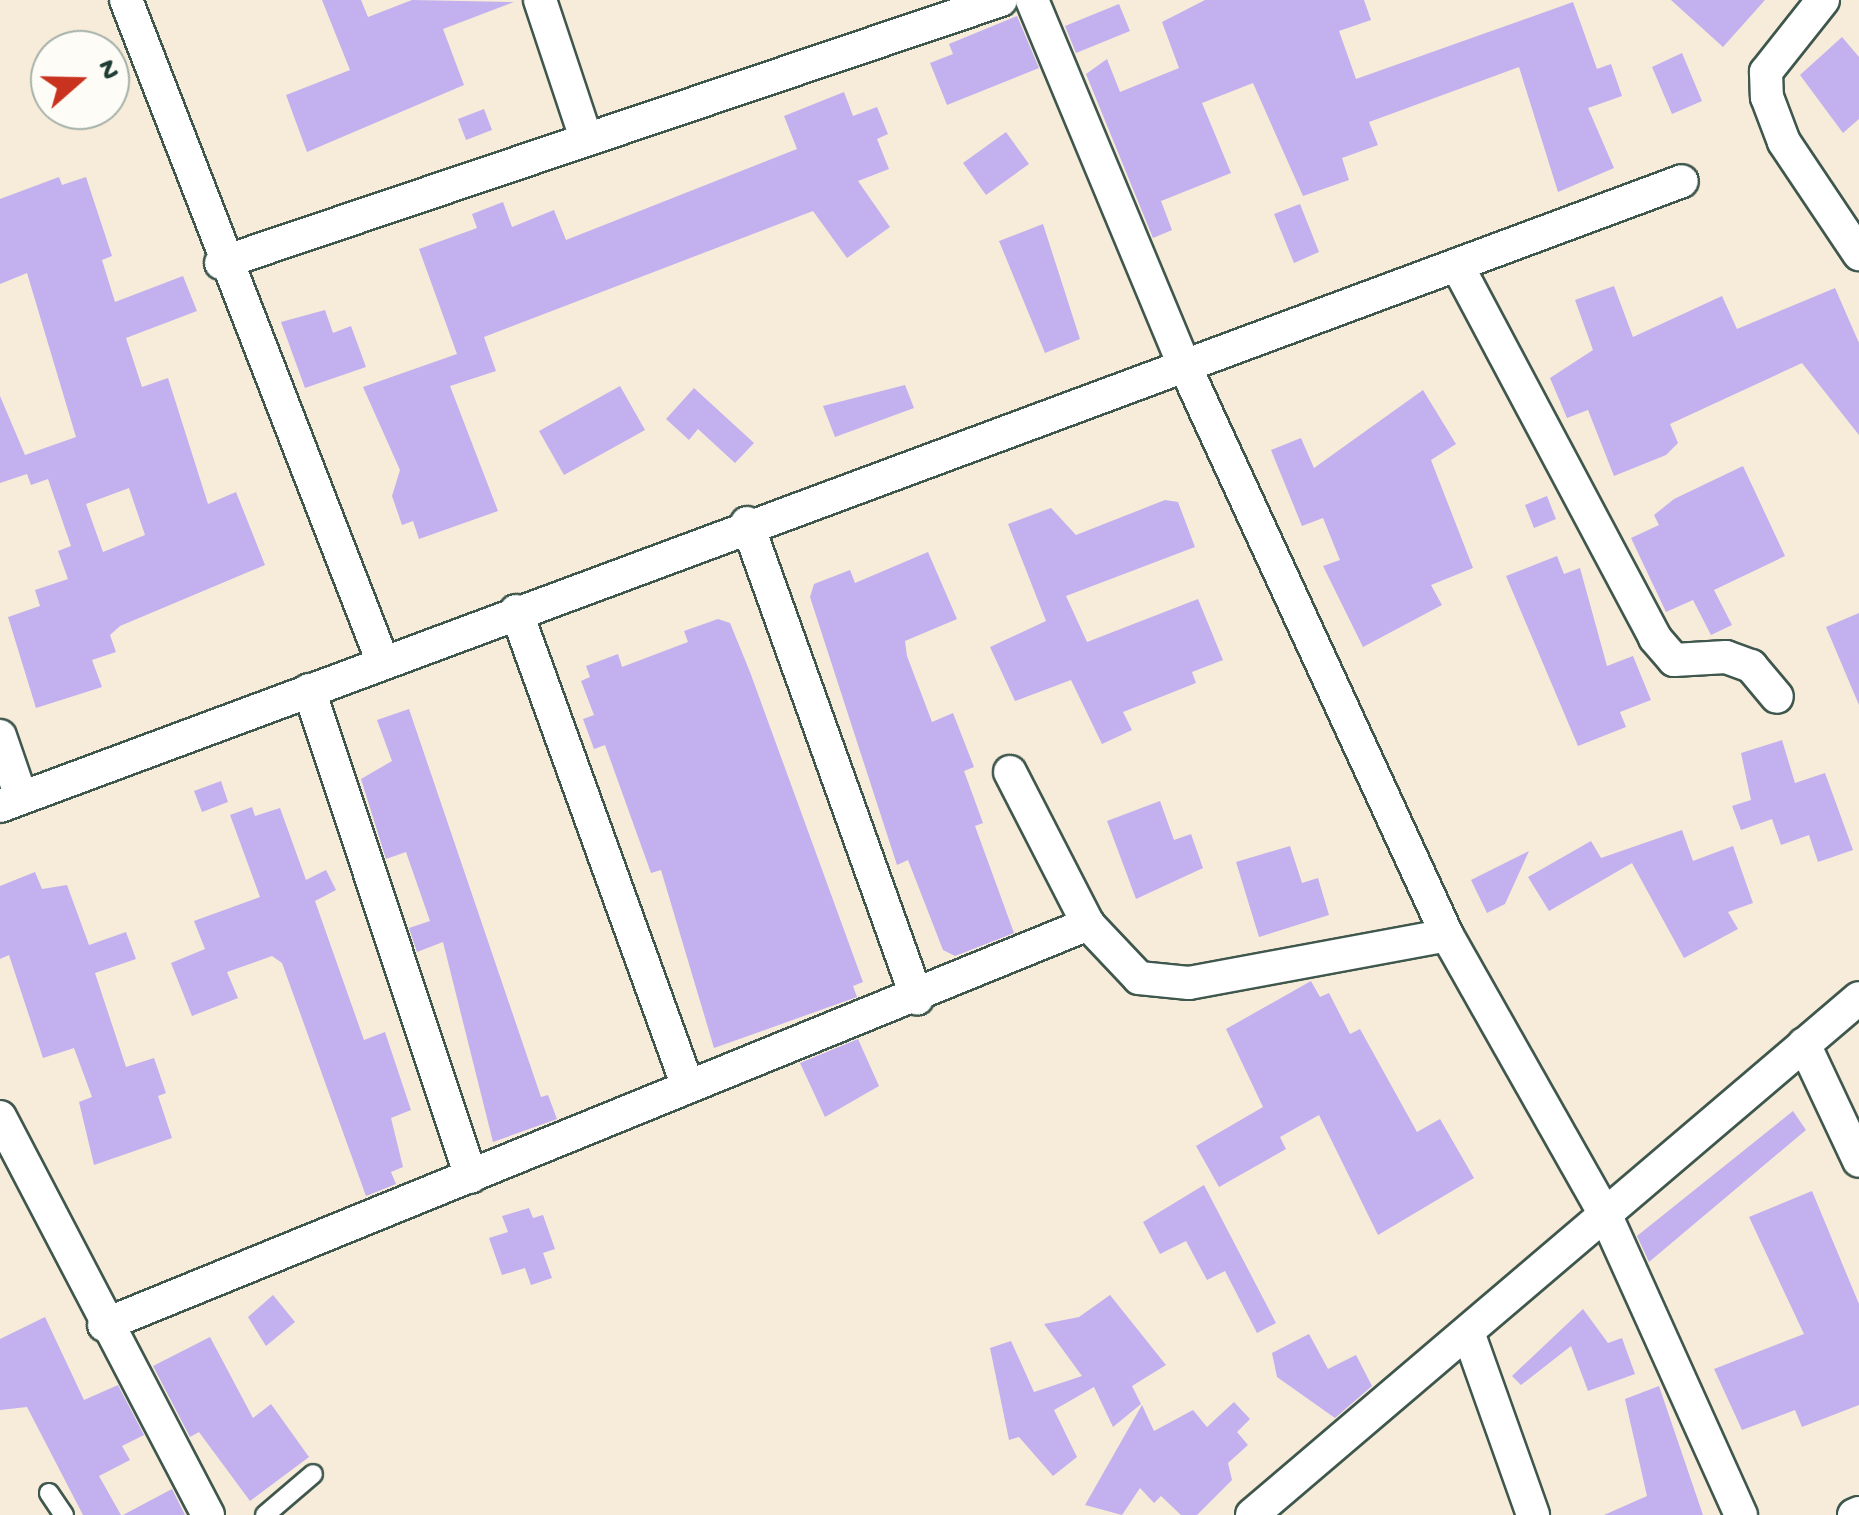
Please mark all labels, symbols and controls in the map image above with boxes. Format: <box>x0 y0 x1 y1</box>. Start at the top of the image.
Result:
north arrow <box>30 30 130 130</box>
text: N <box>88 56 125 84</box>

